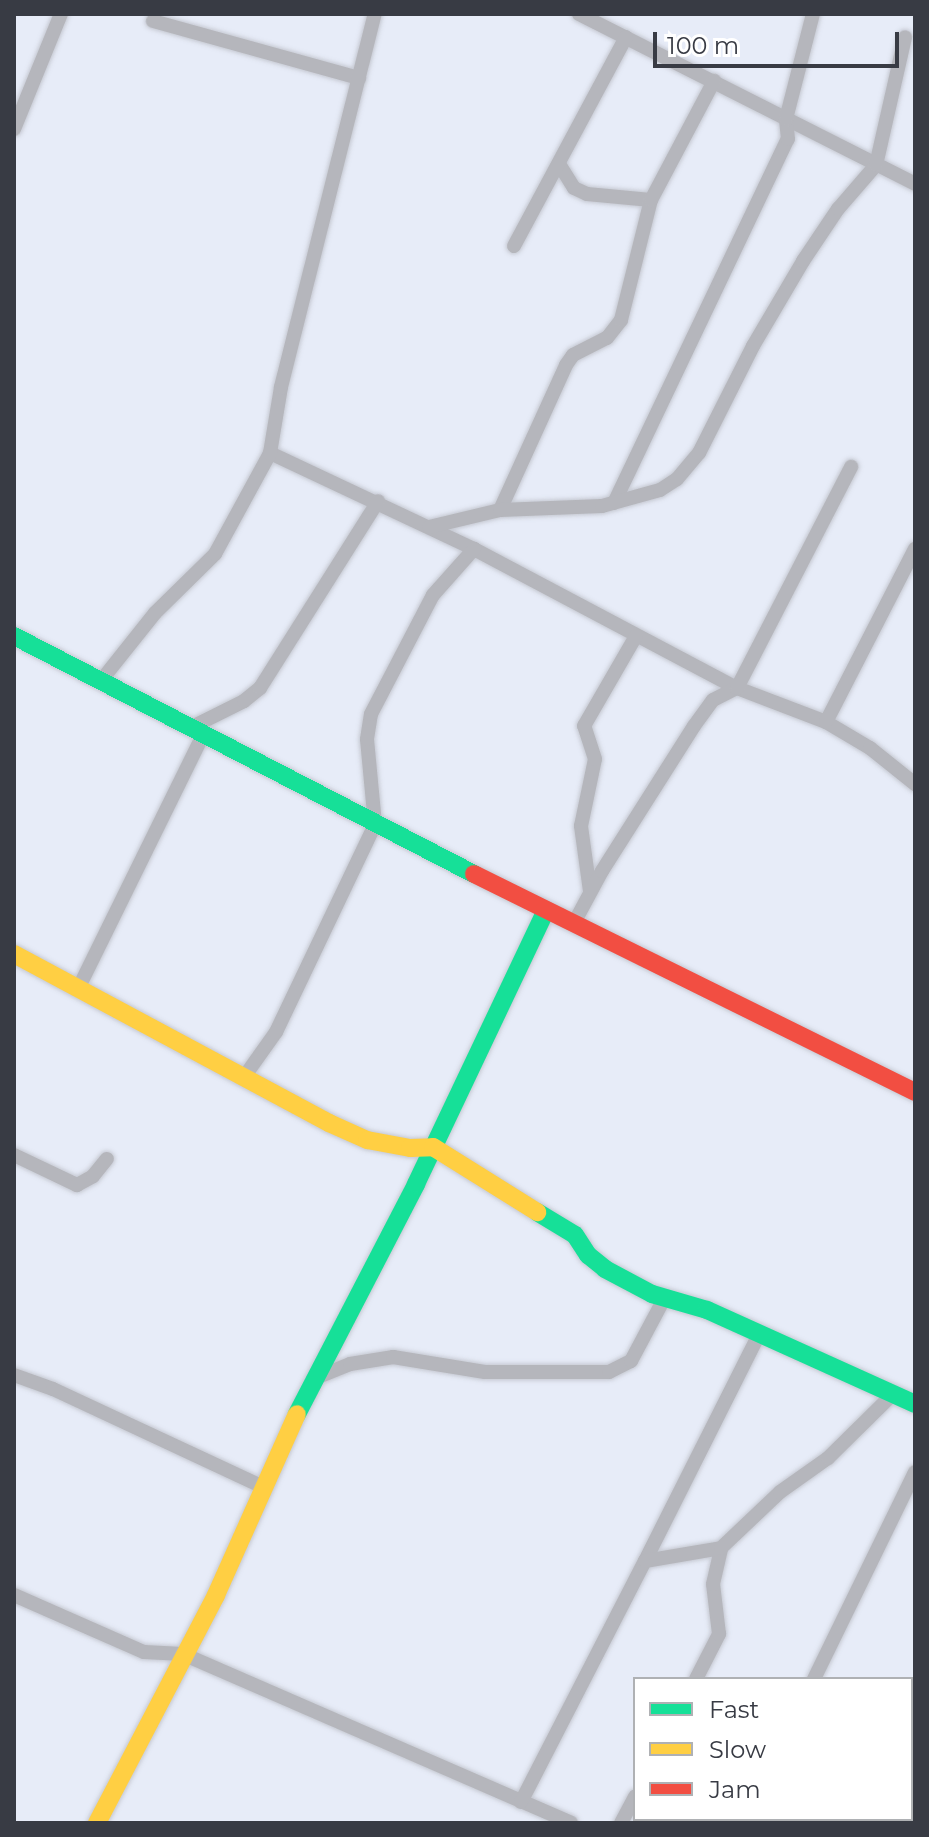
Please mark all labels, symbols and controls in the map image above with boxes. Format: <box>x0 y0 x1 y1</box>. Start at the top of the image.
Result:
scale bar <box>657 16 903 66</box>
text: 100 m <box>667 31 739 60</box>
legend <box>633 1677 913 1821</box>
text: Fast <box>709 1695 759 1724</box>
text: Slow <box>709 1735 766 1764</box>
text: Jam <box>709 1775 761 1804</box>

